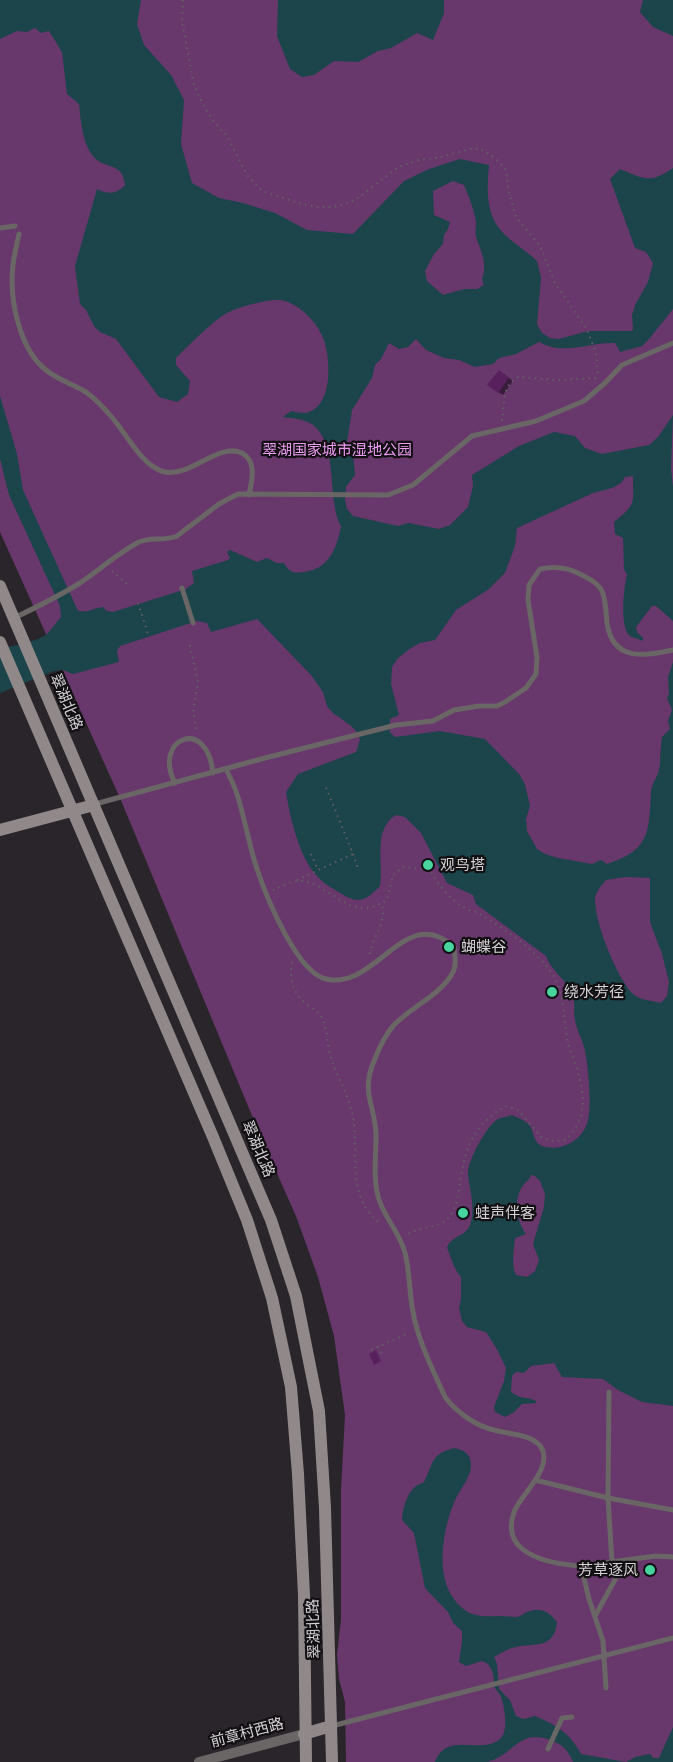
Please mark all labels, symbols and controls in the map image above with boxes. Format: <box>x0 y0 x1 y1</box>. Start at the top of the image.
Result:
park label: 翠湖国家城市湿地公园 <box>262 441 412 459</box>
street label: 翠湖北路 <box>46 671 86 733</box>
place label: 观鸟塔 <box>440 856 485 874</box>
marker: 观鸟塔 <box>421 858 435 872</box>
place label: 蝴蝶谷 <box>461 938 506 956</box>
marker: 蝴蝶谷 <box>442 940 456 954</box>
place label: 绕水芳径 <box>564 983 624 1001</box>
marker: 绕水芳径 <box>545 985 559 999</box>
street label: 翠湖北路 <box>238 1118 278 1180</box>
place label: 蛙声伴客 <box>475 1204 535 1222</box>
marker: 蛙声伴客 <box>456 1206 470 1220</box>
place label: 芳草逐风 <box>578 1561 638 1579</box>
marker: 芳草逐风 <box>643 1563 657 1577</box>
street label: 翠湖北路 <box>304 1599 324 1659</box>
street label: 前章村西路 <box>208 1715 286 1751</box>

